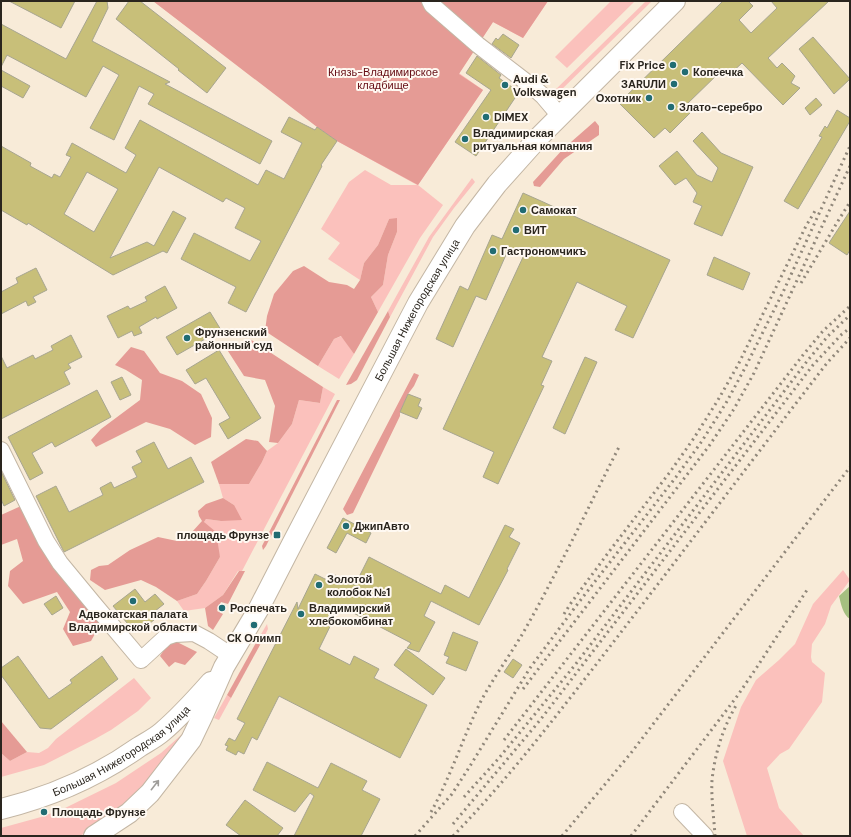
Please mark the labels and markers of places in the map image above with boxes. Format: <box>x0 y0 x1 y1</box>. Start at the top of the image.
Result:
place label: Fix Price <box>619 58 665 72</box>
marker: Fix Price <box>668 60 678 70</box>
place label: Копеечка <box>693 65 744 79</box>
marker: Копеечка <box>680 67 690 77</box>
place label: Audi & Volkswagen <box>513 72 577 99</box>
place label: ЗАRUЛИ <box>621 77 666 91</box>
marker: ЗАRUЛИ <box>669 79 679 89</box>
marker: Audi & Volkswagen <box>500 80 510 90</box>
place label: Охотник <box>596 91 641 105</box>
marker: Охотник <box>644 93 654 103</box>
place label: Злато-серебро <box>679 100 763 114</box>
marker: Злато-серебро <box>666 102 676 112</box>
place label: DIMEX <box>494 110 529 124</box>
marker: DIMEX <box>481 112 491 122</box>
place label: Владимирская ритуальная компания <box>473 126 592 153</box>
marker: Владимирская ритуальная компания <box>460 134 470 144</box>
place label: Самокат <box>531 203 578 217</box>
marker: Самокат <box>518 205 528 215</box>
place label: ВИТ <box>524 223 547 237</box>
marker: ВИТ <box>511 225 521 235</box>
place label: Гастрономчикъ <box>501 244 586 258</box>
marker: Гастрономчикъ <box>488 246 498 256</box>
place label: Фрунзенский районный суд <box>195 325 272 352</box>
marker: Фрунзенский районный суд <box>182 333 192 343</box>
place label: ДжипАвто <box>354 519 410 533</box>
marker: ДжипАвто <box>341 521 351 531</box>
place label: площадь Фрунзе <box>177 528 269 542</box>
marker: площадь Фрунзе <box>272 530 282 540</box>
place label: Золотой колобок №1 <box>327 572 390 599</box>
marker: Золотой колобок №1 <box>314 580 324 590</box>
marker: Адвокатская палата Владимирской области <box>128 596 138 606</box>
place label: Роспечать <box>230 601 287 615</box>
place label: Владимирский хлебокомбинат <box>309 601 394 628</box>
marker: Роспечать <box>217 603 227 613</box>
place label: Адвокатская палата Владимирской области <box>69 607 197 634</box>
marker: Владимирский хлебокомбинат <box>296 609 306 619</box>
marker: СК Олимп <box>249 620 259 630</box>
place label: СК Олимп <box>227 631 281 645</box>
place label: Площадь Фрунзе <box>52 805 146 819</box>
marker: Площадь Фрунзе <box>39 807 49 817</box>

